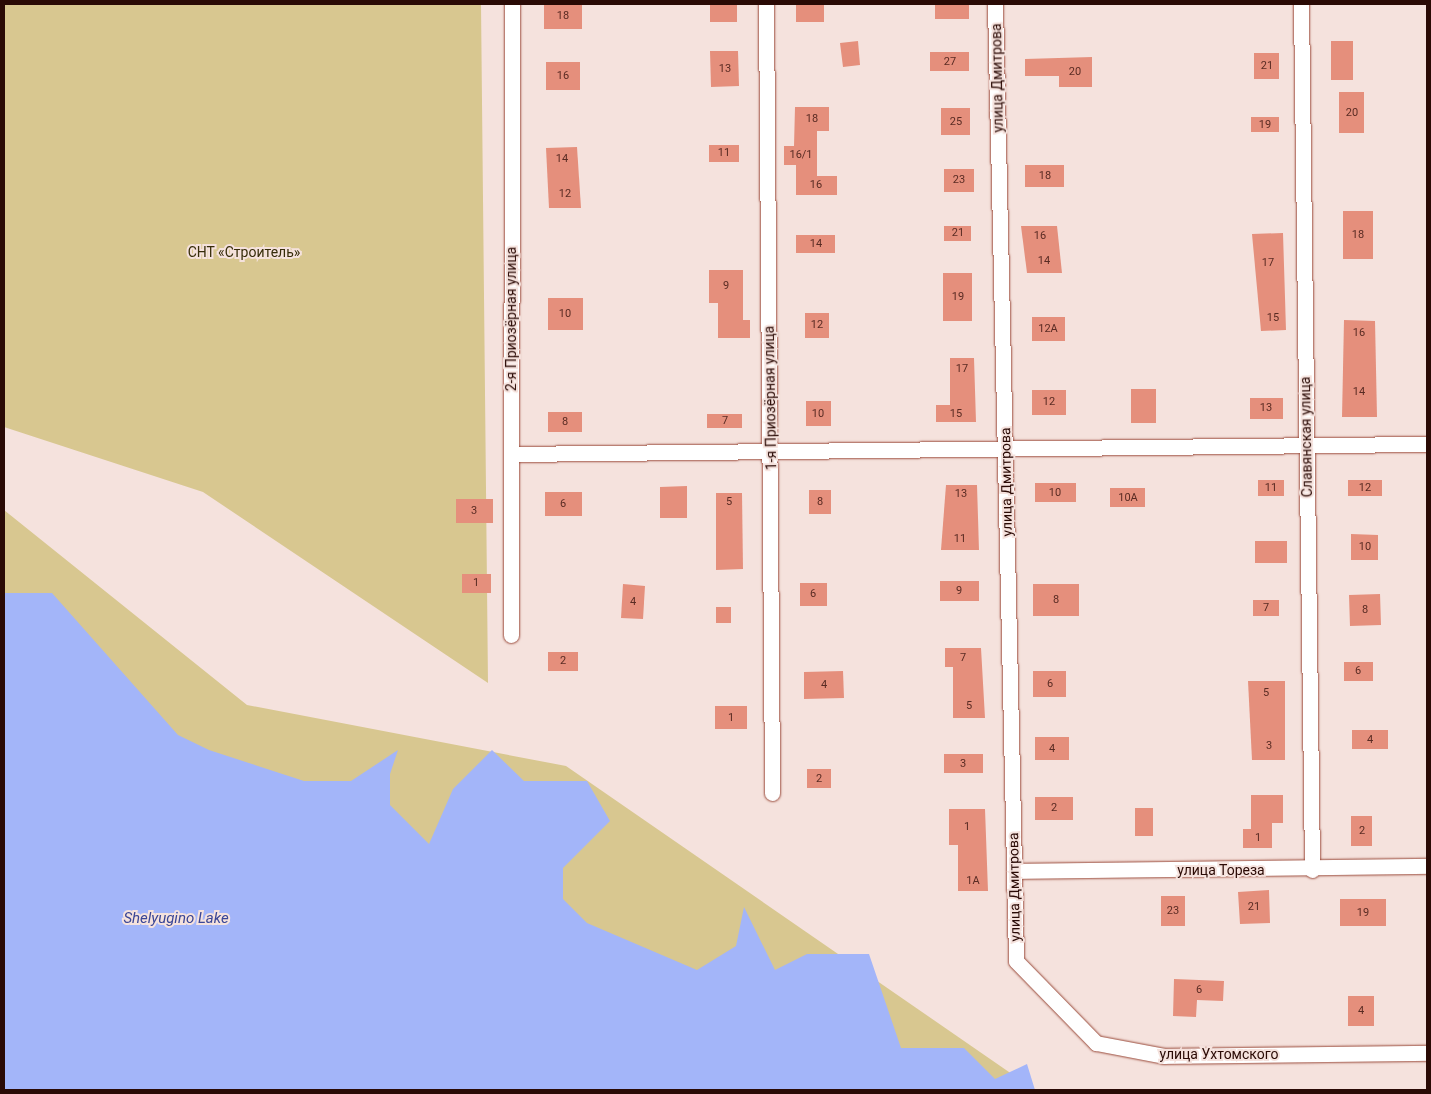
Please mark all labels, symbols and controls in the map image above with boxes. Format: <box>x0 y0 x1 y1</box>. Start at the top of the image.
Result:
house number: 18 <box>557 9 569 23</box>
street label: улица Дмитрова <box>988 23 1006 133</box>
house number: 27 <box>944 55 956 69</box>
house number: 21 <box>1261 59 1273 73</box>
house number: 13 <box>719 62 731 76</box>
house number: 20 <box>1069 65 1081 79</box>
house number: 16 <box>557 69 569 83</box>
house number: 20 <box>1346 106 1358 120</box>
house number: 18 <box>806 112 818 126</box>
house number: 25 <box>950 115 962 129</box>
house number: 19 <box>1259 118 1271 132</box>
house number: 11 <box>718 146 730 160</box>
house number: 16/1 <box>789 148 813 162</box>
house number: 14 <box>556 152 568 166</box>
house number: 18 <box>1039 169 1051 183</box>
house number: 23 <box>953 173 965 187</box>
house number: 16 <box>810 178 822 192</box>
house number: 12 <box>559 187 571 201</box>
house number: 21 <box>952 226 964 240</box>
house number: 18 <box>1352 228 1364 242</box>
house number: 16 <box>1034 229 1046 243</box>
house number: 14 <box>810 237 822 251</box>
park label: СНТ «Строитель» <box>188 244 300 260</box>
street label: 2-я Приозёрная улица <box>503 247 519 391</box>
house number: 14 <box>1038 254 1050 268</box>
house number: 17 <box>1262 256 1274 270</box>
house number: 9 <box>723 279 729 293</box>
house number: 19 <box>952 290 964 304</box>
house number: 10 <box>559 307 571 321</box>
house number: 15 <box>1267 311 1279 325</box>
house number: 12 <box>811 318 823 332</box>
house number: 12А <box>1038 322 1058 336</box>
street label: 1-я Приозёрная улица <box>760 326 780 470</box>
house number: 16 <box>1353 326 1365 340</box>
house number: 17 <box>956 362 968 376</box>
street label: Славянская улица <box>1297 377 1315 497</box>
house number: 14 <box>1353 385 1365 399</box>
house number: 12 <box>1043 395 1055 409</box>
house number: 13 <box>1260 401 1272 415</box>
house number: 10 <box>812 407 824 421</box>
house number: 15 <box>950 407 962 421</box>
house number: 7 <box>722 414 728 428</box>
house number: 8 <box>562 415 568 429</box>
street label: улица Дмитрова <box>997 427 1015 537</box>
house number: 11 <box>1265 481 1277 495</box>
house number: 12 <box>1359 481 1371 495</box>
house number: 10 <box>1049 486 1061 500</box>
house number: 13 <box>955 487 967 501</box>
house number: 10А <box>1118 491 1138 505</box>
house number: 5 <box>726 495 732 509</box>
house number: 8 <box>817 495 823 509</box>
house number: 6 <box>560 497 566 511</box>
house number: 3 <box>471 504 477 518</box>
house number: 11 <box>954 532 966 546</box>
house number: 10 <box>1359 540 1371 554</box>
house number: 1 <box>473 576 479 590</box>
house number: 9 <box>956 584 962 598</box>
house number: 6 <box>810 587 816 601</box>
house number: 8 <box>1053 593 1059 607</box>
house number: 4 <box>630 595 636 609</box>
house number: 7 <box>1263 601 1269 615</box>
house number: 8 <box>1362 603 1368 617</box>
house number: 7 <box>960 651 966 665</box>
house number: 2 <box>560 654 566 668</box>
house number: 6 <box>1355 664 1361 678</box>
house number: 6 <box>1047 677 1053 691</box>
house number: 4 <box>821 678 827 692</box>
house number: 5 <box>1263 686 1269 700</box>
house number: 5 <box>966 699 972 713</box>
house number: 1 <box>728 711 734 725</box>
house number: 4 <box>1367 733 1373 747</box>
house number: 3 <box>1266 739 1272 753</box>
house number: 4 <box>1049 742 1055 756</box>
house number: 3 <box>960 757 966 771</box>
house number: 2 <box>816 772 822 786</box>
house number: 2 <box>1051 801 1057 815</box>
house number: 1 <box>964 820 970 834</box>
house number: 2 <box>1359 824 1365 838</box>
house number: 1 <box>1255 831 1261 845</box>
street label: улица Дмитрова <box>1005 832 1023 942</box>
street label: улица Тореза <box>1177 862 1265 878</box>
house number: 1А <box>966 874 980 888</box>
house number: 21 <box>1248 900 1260 914</box>
house number: 23 <box>1167 904 1179 918</box>
house number: 19 <box>1357 906 1369 920</box>
water label: Shelyugino Lake <box>123 910 229 928</box>
house number: 6 <box>1196 983 1202 997</box>
house number: 4 <box>1358 1004 1364 1018</box>
street label: улица Ухтомского <box>1160 1046 1278 1062</box>

